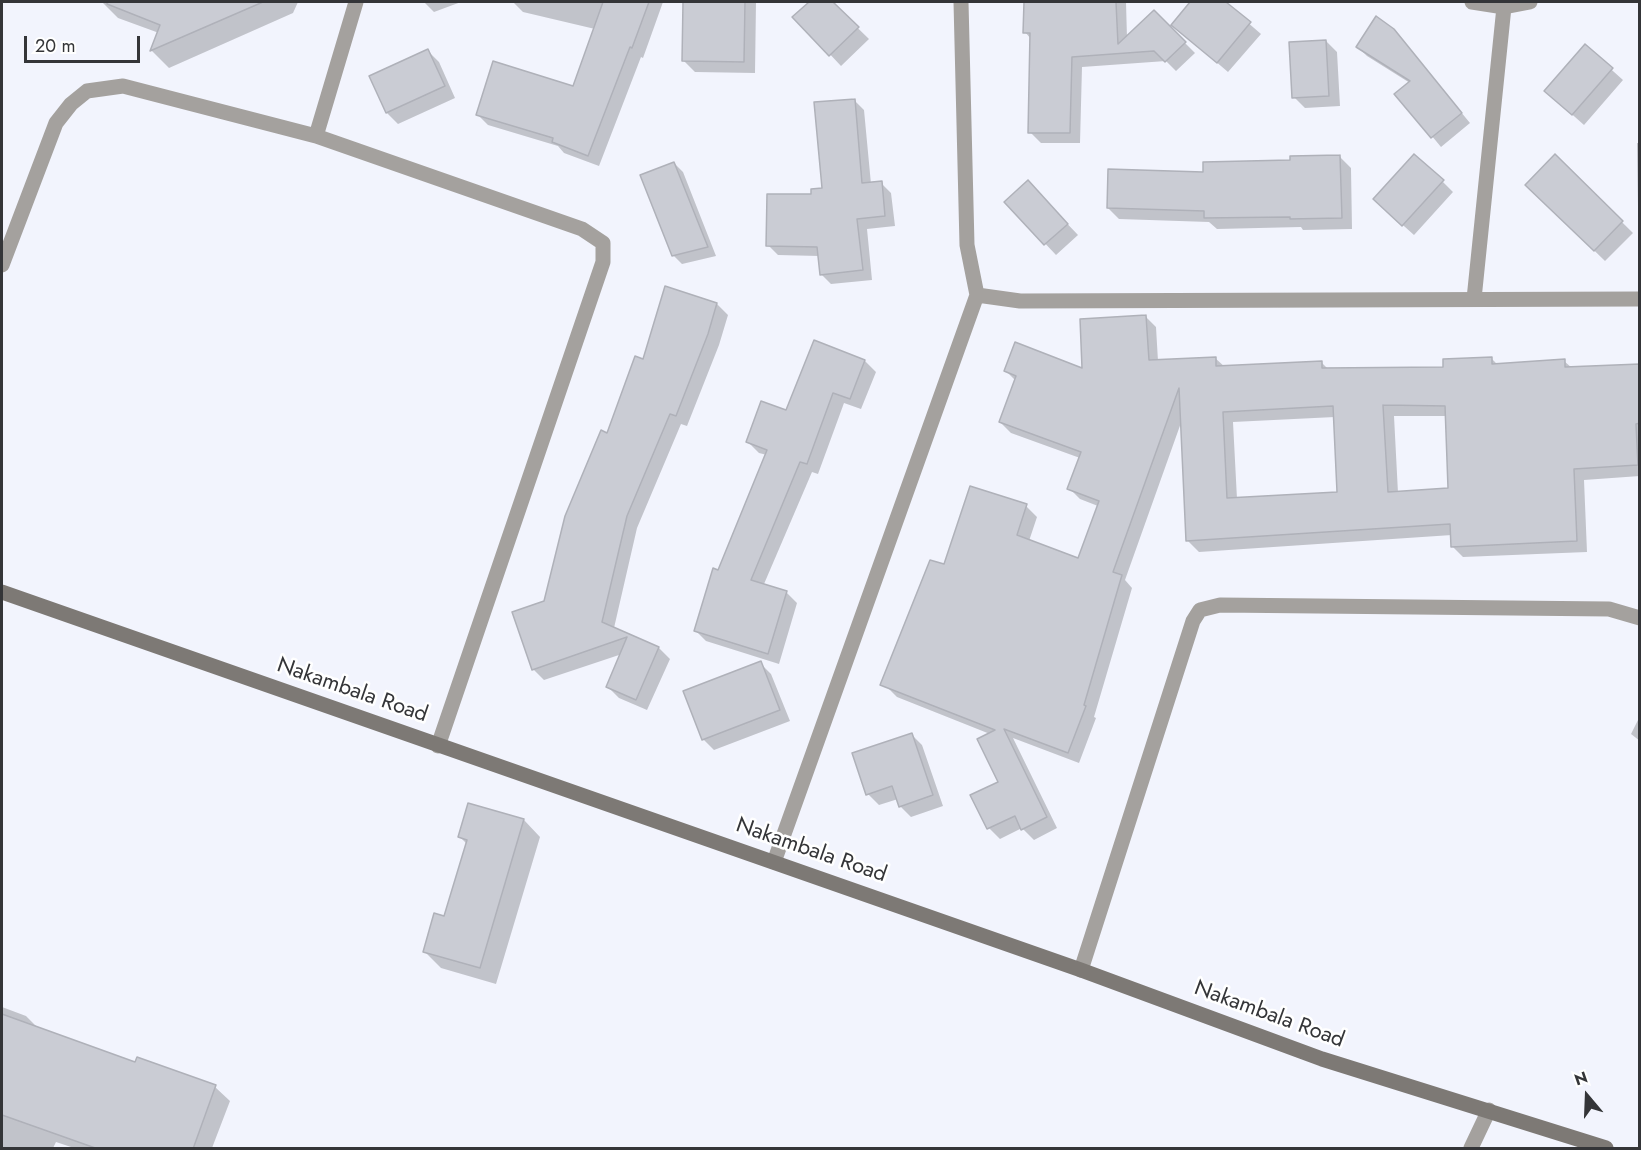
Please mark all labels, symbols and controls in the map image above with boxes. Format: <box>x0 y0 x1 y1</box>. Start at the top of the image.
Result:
scale bar <box>27 24 142 62</box>
text: 20 m <box>35 33 75 59</box>
street label: Nakambala Road <box>273 653 431 729</box>
street label: Nakambala Road <box>732 813 890 889</box>
street label: Nakambala Road <box>1190 976 1348 1054</box>
north arrow <box>1557 1066 1617 1126</box>
text: N <box>1571 1066 1591 1091</box>

